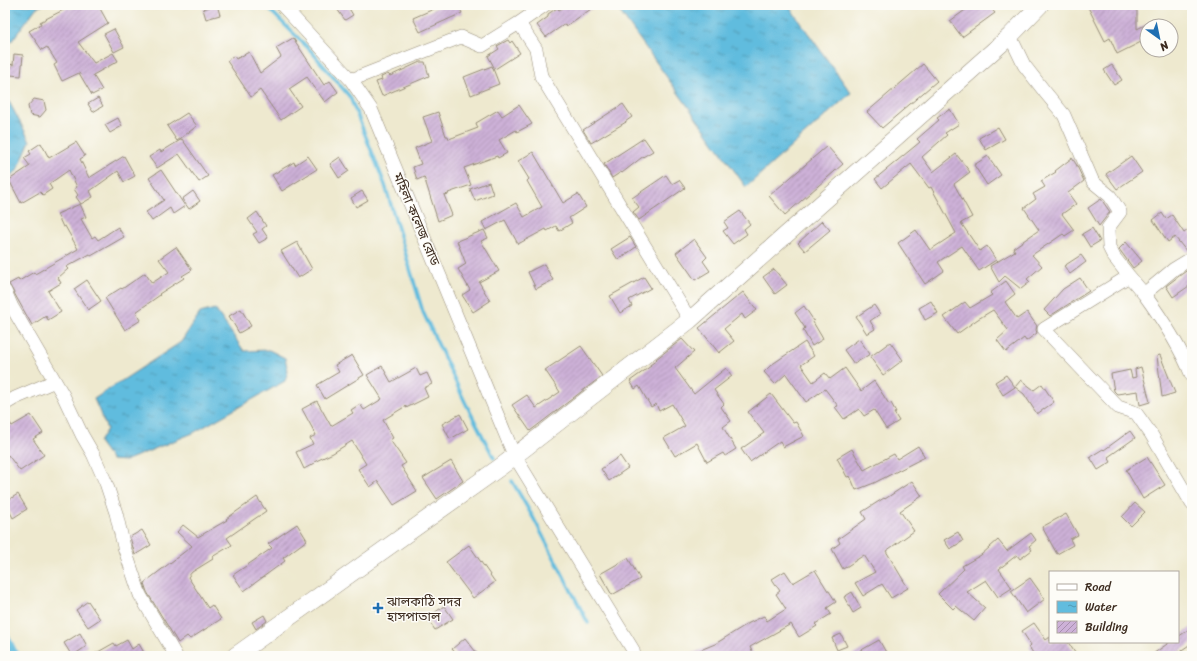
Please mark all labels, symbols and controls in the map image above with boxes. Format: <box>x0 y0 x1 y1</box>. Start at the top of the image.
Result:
north arrow <box>1139 18 1179 58</box>
text: N <box>1155 35 1173 56</box>
street label: মহিলা কলেজ রোড <box>386 168 447 270</box>
legend <box>1049 571 1179 643</box>
text: Road <box>1085 576 1112 598</box>
place label: ঝালকাঠি সদর হাসপাতাল <box>386 590 461 628</box>
text: Water <box>1085 596 1118 618</box>
marker: ঝালকাঠি সদর হাসপাতাল <box>372 602 384 614</box>
text: Building <box>1085 616 1128 638</box>

